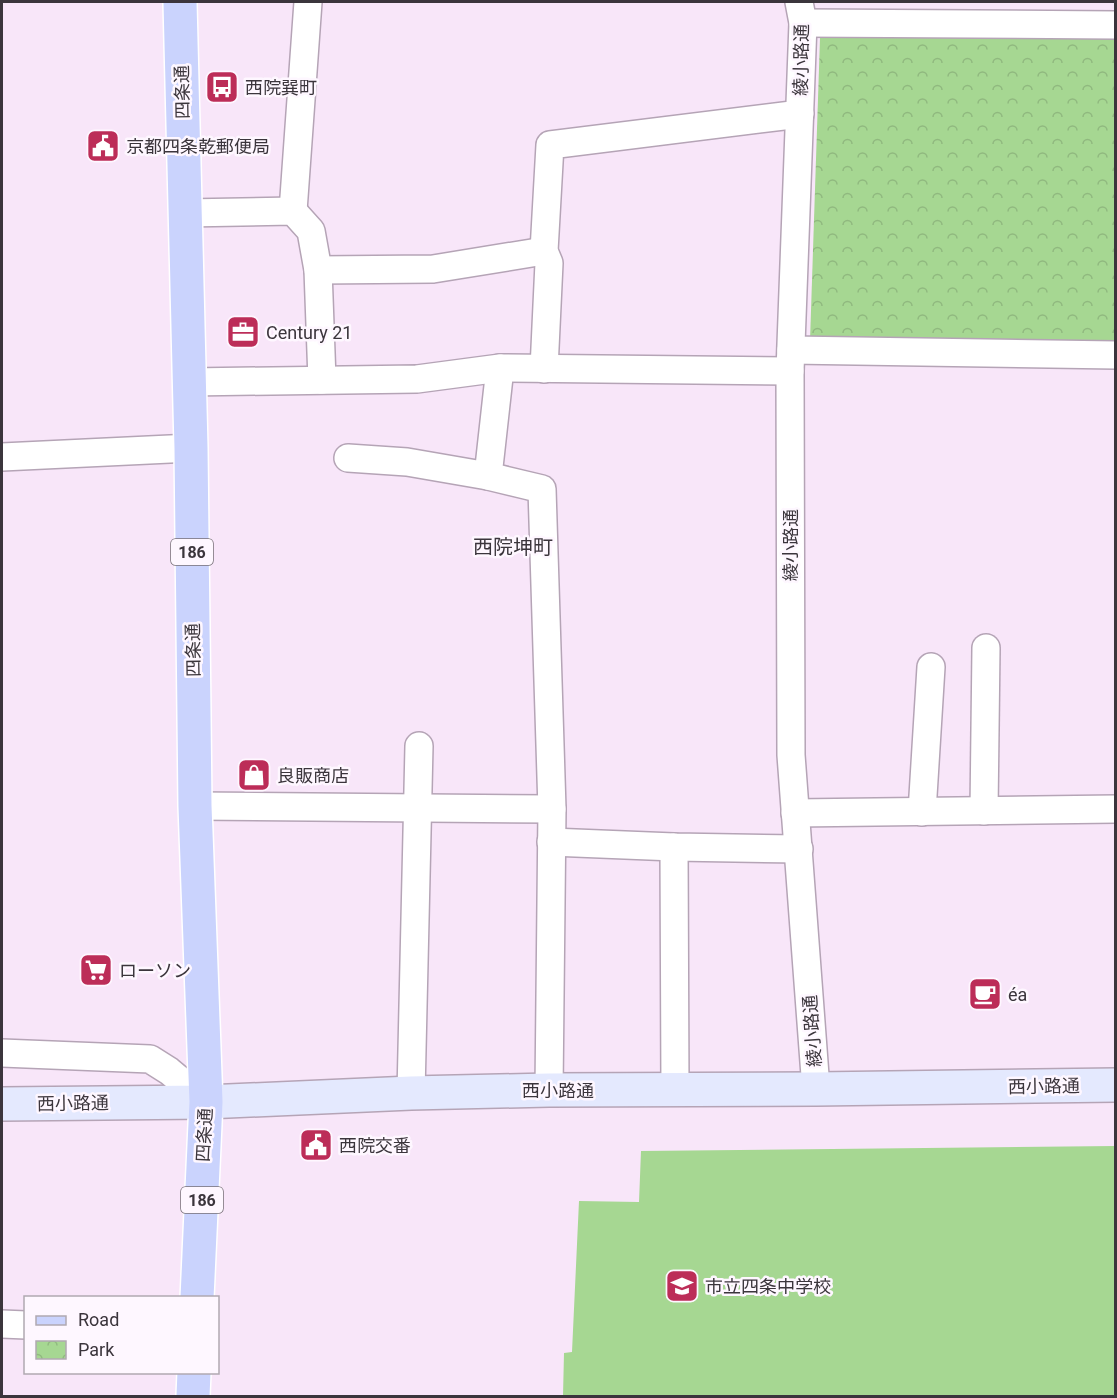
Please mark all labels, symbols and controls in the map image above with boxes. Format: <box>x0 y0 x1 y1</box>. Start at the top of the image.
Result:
street label: 綾小路通 <box>790 24 812 96</box>
street label: 四条通 <box>171 65 193 119</box>
bus stop icon: 西院巽町 <box>204 69 240 105</box>
place label: 西院巽町 <box>245 77 317 98</box>
public building icon: 京都四条乾郵便局 <box>85 128 121 164</box>
place label: 京都四条乾郵便局 <box>126 136 270 157</box>
office icon: Century 21 <box>225 314 261 350</box>
place label: Century 21 <box>266 322 352 343</box>
street label: 綾小路通 <box>780 509 801 581</box>
district label: 西院坤町 <box>473 535 553 559</box>
road number: 186 <box>171 539 213 565</box>
street label: 四条通 <box>182 623 204 677</box>
shop icon: 良販商店 <box>236 757 272 793</box>
place label: 良販商店 <box>277 765 349 786</box>
supermarket icon: ローソン <box>78 952 114 988</box>
place label: ローソン <box>119 960 191 981</box>
cafe icon: éa <box>967 976 1003 1012</box>
place label: éa <box>1008 984 1027 1005</box>
street label: 綾小路通 <box>799 994 825 1068</box>
street label: 西小路通 <box>1008 1075 1080 1097</box>
street label: 西小路通 <box>522 1080 594 1101</box>
street label: 西小路通 <box>37 1092 109 1114</box>
street label: 四条通 <box>192 1107 216 1163</box>
public building icon: 西院交番 <box>298 1127 334 1163</box>
place label: 西院交番 <box>339 1135 411 1156</box>
road number: 186 <box>181 1187 223 1213</box>
school or university icon: 市立四条中学校 <box>664 1268 700 1304</box>
place label: 市立四条中学校 <box>705 1276 831 1297</box>
legend <box>24 1296 219 1374</box>
text: Road <box>78 1309 119 1330</box>
text: Park <box>78 1339 115 1360</box>

